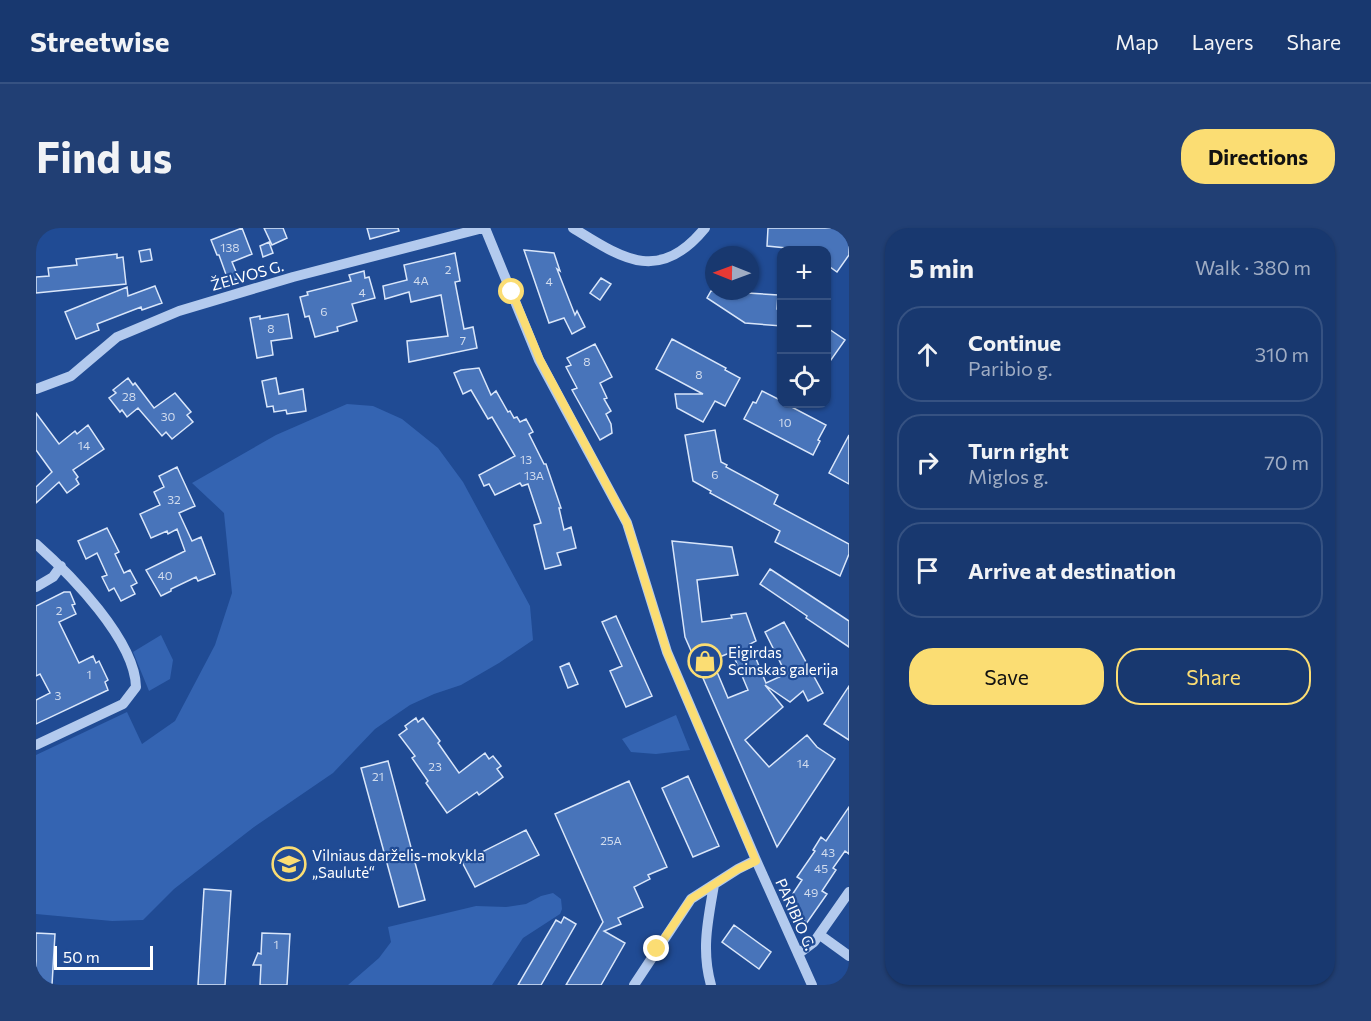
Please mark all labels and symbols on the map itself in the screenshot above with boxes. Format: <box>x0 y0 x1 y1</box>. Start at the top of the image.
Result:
house number: 138 <box>220 240 240 254</box>
north arrow <box>705 246 759 300</box>
street label: ŽELVOS G. <box>208 255 285 294</box>
house number: 2 <box>445 262 452 276</box>
house number: 4A <box>413 273 429 287</box>
house number: 4 <box>545 274 553 288</box>
route start <box>498 278 524 304</box>
house number: 4 <box>358 285 366 299</box>
house number: 6 <box>320 304 328 318</box>
house number: 8 <box>267 321 275 335</box>
house number: 7 <box>460 333 466 347</box>
house number: 8 <box>583 354 591 368</box>
house number: 8 <box>695 367 703 381</box>
house number: 28 <box>122 389 136 403</box>
house number: 30 <box>161 409 176 423</box>
house number: 10 <box>779 415 792 429</box>
house number: 14 <box>78 438 90 452</box>
house number: 13 <box>520 452 532 466</box>
house number: 6 <box>711 467 719 481</box>
house number: 13A <box>524 468 544 482</box>
house number: 32 <box>167 492 181 506</box>
house number: 40 <box>157 568 173 582</box>
house number: 2 <box>56 603 63 617</box>
shop icon: Eigirdas Scinskas galerija <box>687 643 723 679</box>
place label: Eigirdas Scinskas galerija <box>728 643 838 678</box>
house number: 1 <box>86 667 92 681</box>
house number: 3 <box>55 688 62 702</box>
house number: 14 <box>797 756 809 770</box>
house number: 23 <box>428 759 442 773</box>
house number: 21 <box>372 769 384 783</box>
house number: 25A <box>600 833 622 847</box>
house number: 43 <box>821 845 835 859</box>
school or university icon: Vilniaus darželis-mokykla „Saulutė“ <box>271 846 307 882</box>
place label: Vilniaus darželis-mokykla „Saulutė“ <box>312 846 485 881</box>
house number: 45 <box>814 861 828 875</box>
street label: PARIBIO G. <box>772 875 820 953</box>
house number: 49 <box>804 885 818 899</box>
route end <box>643 935 669 961</box>
house number: 1 <box>273 937 279 951</box>
scale bar <box>54 943 153 970</box>

